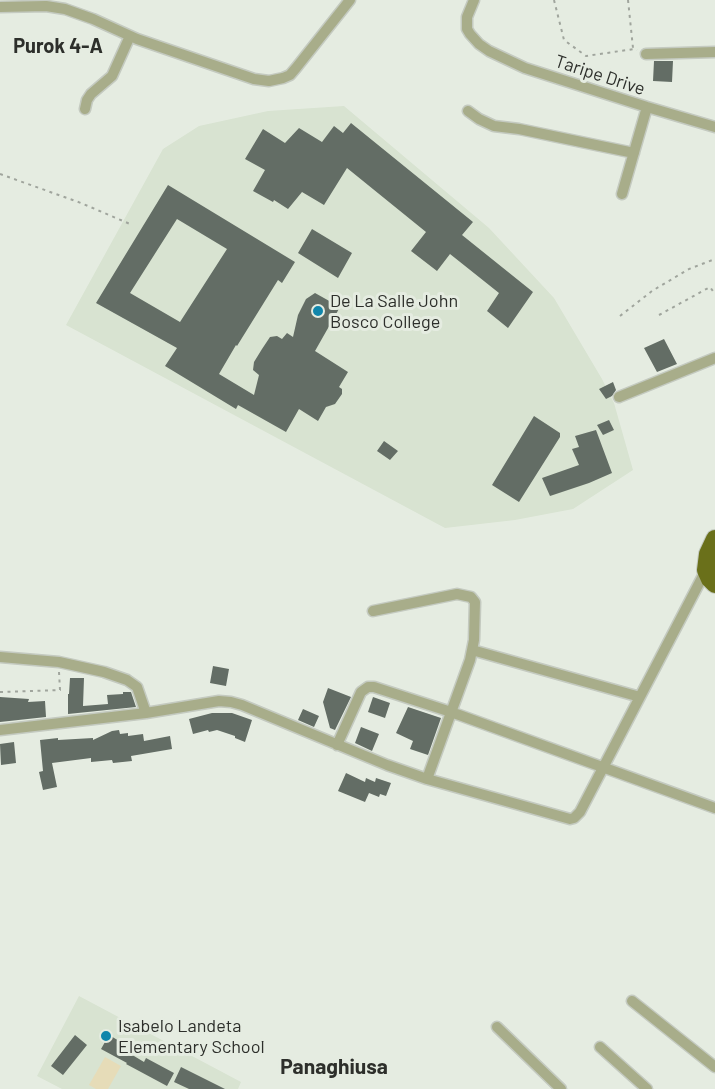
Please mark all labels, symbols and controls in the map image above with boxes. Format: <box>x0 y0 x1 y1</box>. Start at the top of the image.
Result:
district label: Purok 4-A <box>13 34 103 58</box>
street label: Taripe Drive <box>552 50 648 100</box>
place label: De La Salle John Bosco College <box>330 290 458 332</box>
marker: De La Salle John Bosco College <box>311 304 325 318</box>
place label: Isabelo Landeta Elementary School <box>118 1015 265 1058</box>
marker: Isabelo Landeta Elementary School <box>99 1029 113 1043</box>
district label: Panaghiusa <box>280 1054 388 1080</box>

